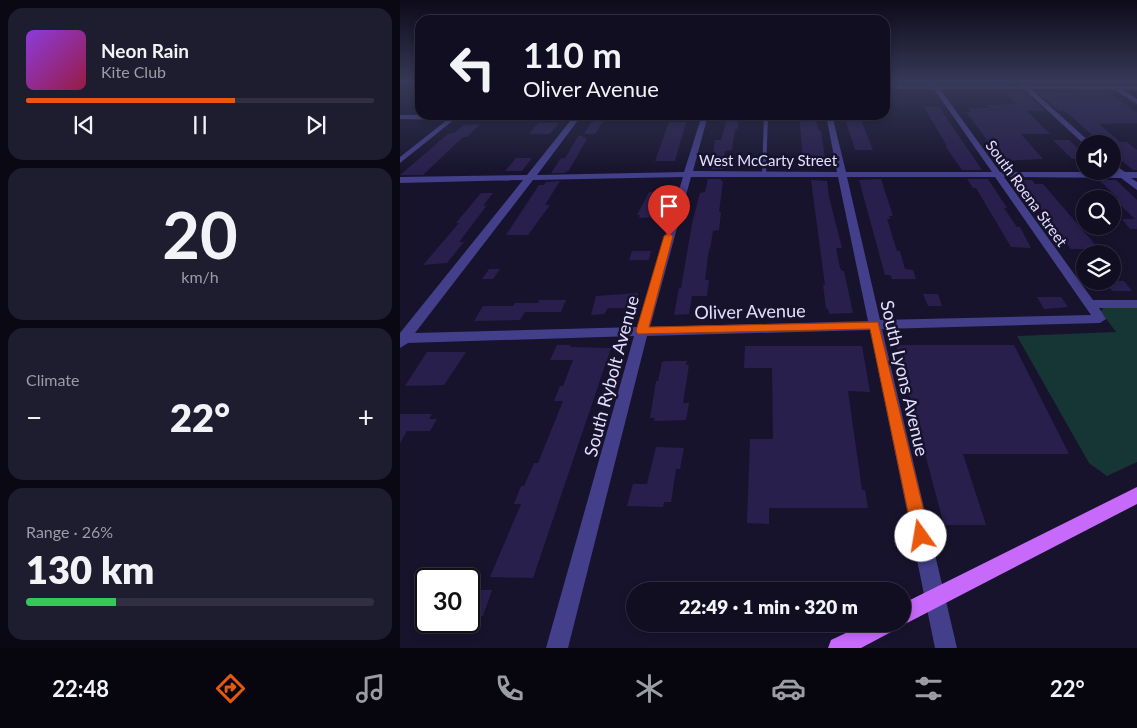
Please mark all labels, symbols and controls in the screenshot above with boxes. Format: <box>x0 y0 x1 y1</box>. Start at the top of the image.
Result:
text: 110 m <box>523 33 622 75</box>
icon: left <box>440 35 505 100</box>
text: Neon Rain <box>101 39 189 62</box>
text: Kite Club <box>101 62 166 81</box>
text: Oliver Avenue <box>523 75 659 102</box>
icon: previous <box>70 111 98 139</box>
icon: pause <box>186 111 214 139</box>
icon: next <box>302 111 330 139</box>
map controls <box>1076 135 1121 290</box>
button: sound <box>1076 135 1121 180</box>
street label: South Roena Street <box>982 136 1072 250</box>
street label: West McCarty Street <box>699 151 838 169</box>
pin <box>648 185 690 236</box>
button: search <box>1076 190 1121 235</box>
icon: arrive <box>655 192 683 220</box>
text: 20 <box>162 195 238 273</box>
button: layers <box>1076 245 1121 290</box>
text: km/h <box>181 267 219 286</box>
street label: South Rybolt Avenue <box>579 293 643 459</box>
street label: South Lyons Avenue <box>876 298 934 458</box>
street label: Oliver Avenue <box>694 299 806 323</box>
text: Climate <box>26 370 79 389</box>
text: 22° <box>170 394 230 440</box>
text: − <box>26 400 42 434</box>
text: + <box>358 400 374 434</box>
position arrow <box>894 509 946 561</box>
text: Range · 26% <box>26 522 113 541</box>
text: 130 km <box>26 546 154 592</box>
speed limit sign: 30 <box>415 568 480 633</box>
text: 22:49 · 1 min · 320 m <box>679 595 858 618</box>
icon: directions <box>213 671 248 706</box>
icon: music <box>353 671 388 706</box>
icon: phone <box>492 671 527 706</box>
icon: climate <box>632 671 667 706</box>
icon: car <box>771 671 806 706</box>
icon: filters <box>911 671 946 706</box>
text: 22:48 <box>52 675 109 702</box>
text: 22° <box>1050 675 1085 702</box>

